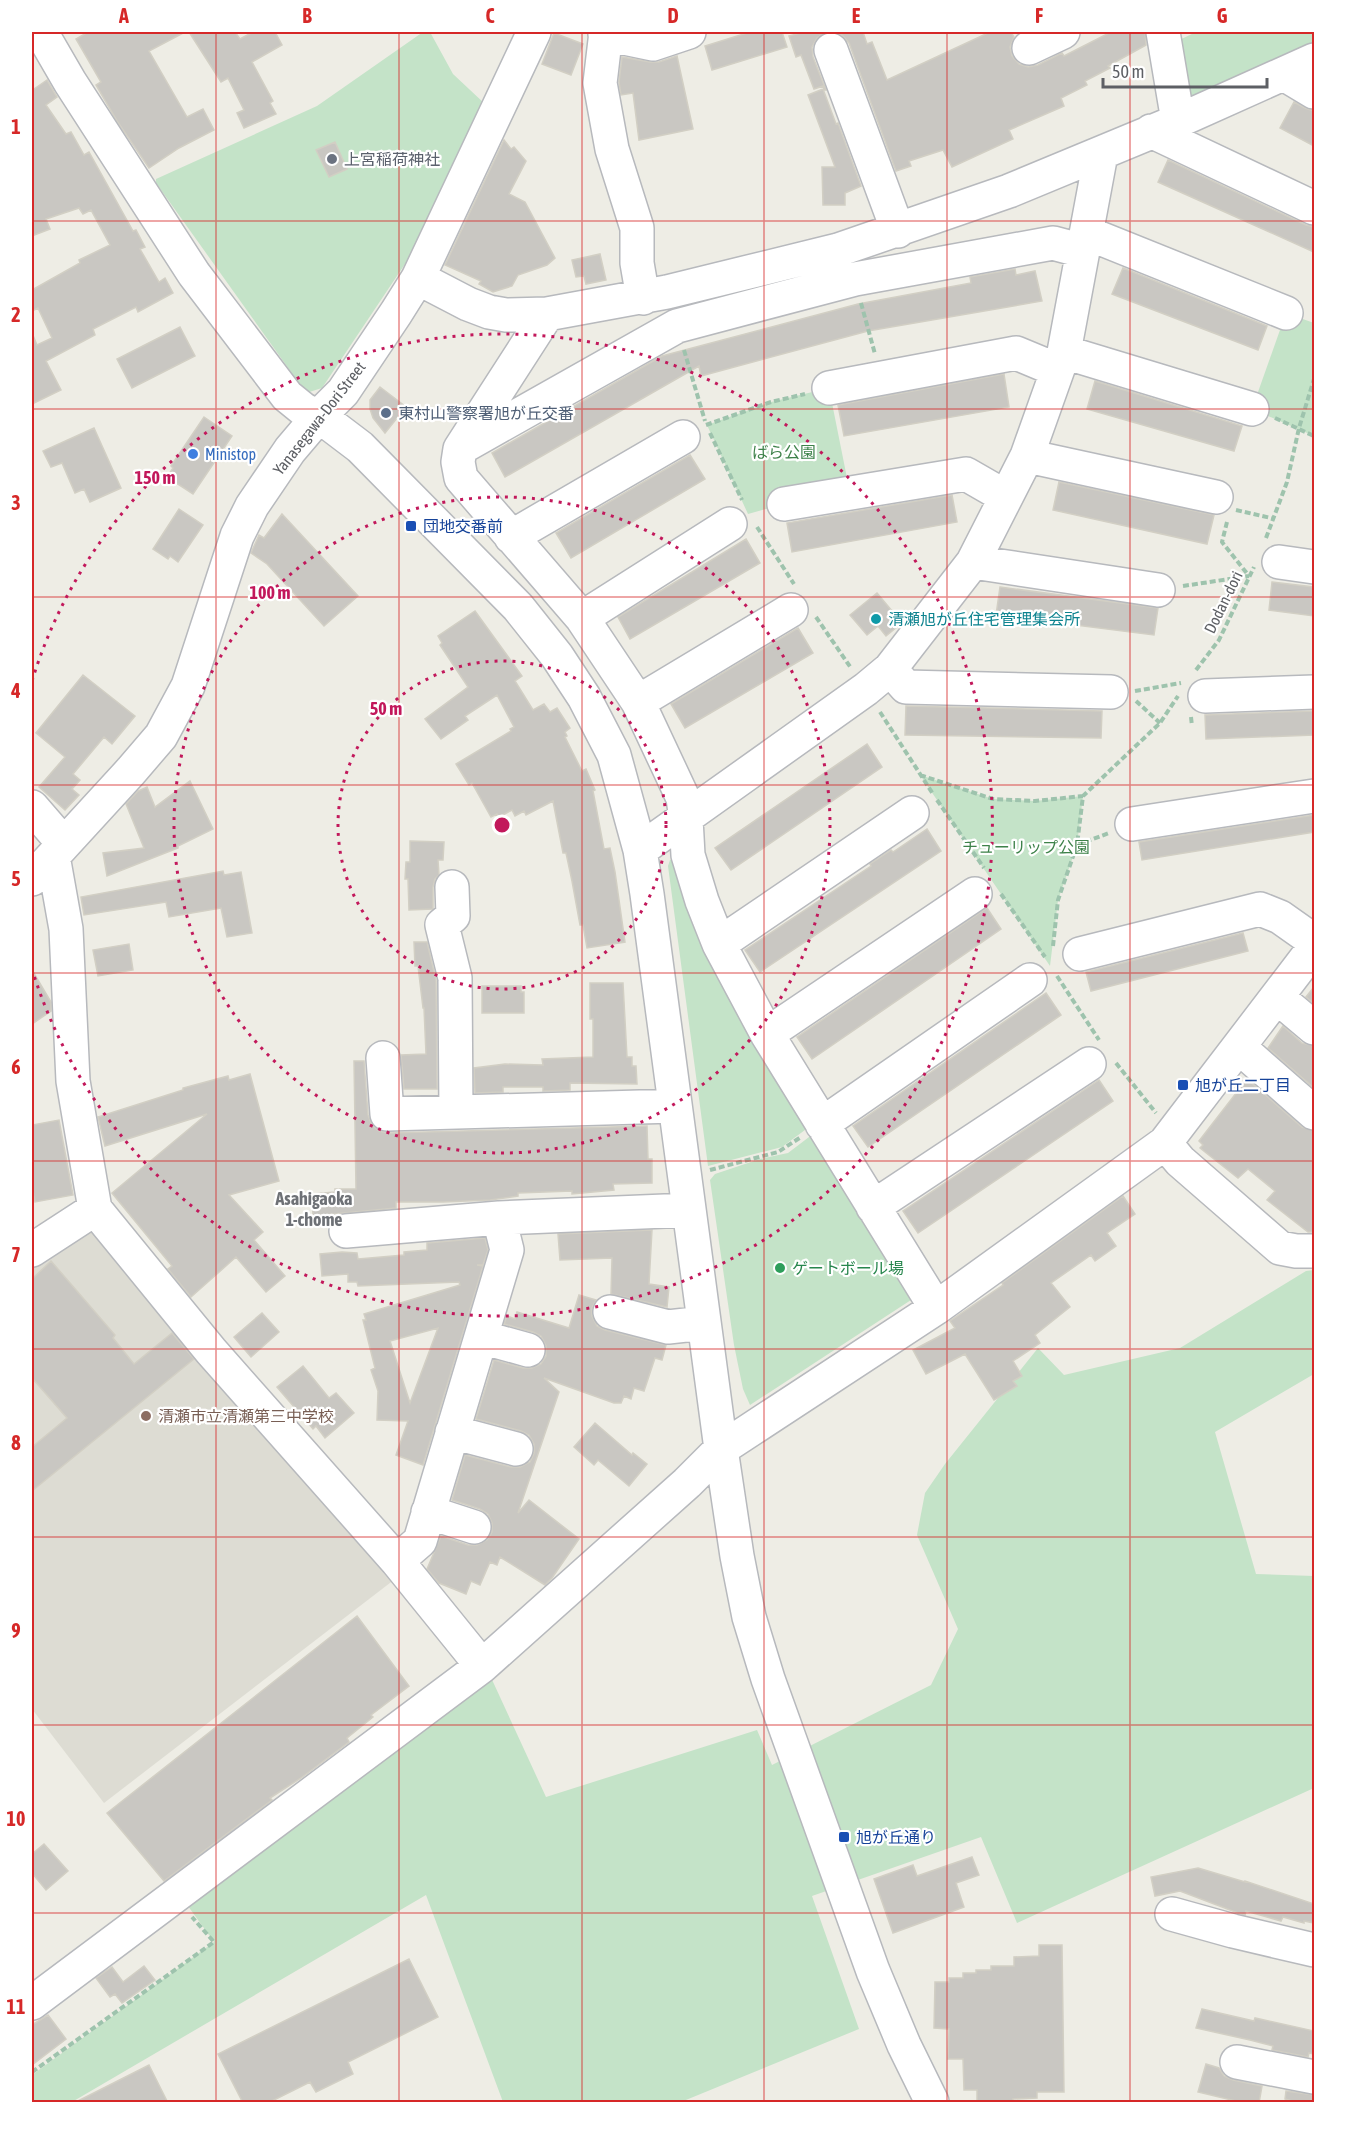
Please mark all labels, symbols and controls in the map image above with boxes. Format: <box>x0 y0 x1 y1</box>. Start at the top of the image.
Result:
text: A <box>118 4 129 27</box>
text: B <box>302 4 312 27</box>
text: C <box>486 4 495 27</box>
text: D <box>667 4 679 27</box>
text: E <box>852 4 861 27</box>
text: F <box>1035 4 1043 27</box>
text: G <box>1217 4 1228 27</box>
scale bar <box>1103 51 1266 89</box>
text: 50 m <box>1112 61 1144 82</box>
text: 1 <box>11 115 21 138</box>
place label: 上宮稲荷神社 <box>344 150 440 168</box>
marker: 上宮稲荷神社 <box>325 152 339 166</box>
text: 2 <box>11 303 21 326</box>
street label: Yanasegawa-Dori Street <box>269 357 370 479</box>
place label: 東村山警察署旭が丘交番 <box>398 404 574 422</box>
marker: 東村山警察署旭が丘交番 <box>379 406 393 420</box>
park label: ばら公園 <box>752 443 816 461</box>
place label: Ministop <box>205 445 256 464</box>
marker: Ministop <box>186 447 200 461</box>
text: 150 m <box>135 467 175 488</box>
text: 3 <box>11 491 21 514</box>
place label: 団地交番前 <box>423 517 503 535</box>
marker: 団地交番前 <box>404 519 418 533</box>
street label: Dodan-dori <box>1200 568 1246 636</box>
text: 100 m <box>250 582 290 603</box>
place label: 清瀬旭が丘住宅管理集会所 <box>888 610 1080 628</box>
marker: 清瀬旭が丘住宅管理集会所 <box>869 612 883 626</box>
text: 4 <box>10 679 21 702</box>
text: 50 m <box>370 698 402 719</box>
centre of rings <box>492 815 512 835</box>
park label: チューリップ公園 <box>962 838 1090 856</box>
text: 5 <box>11 867 21 890</box>
text: 6 <box>11 1055 21 1078</box>
place label: 旭が丘二丁目 <box>1195 1076 1291 1094</box>
marker: 旭が丘二丁目 <box>1176 1078 1190 1092</box>
district label: Asahigaoka 1-chome <box>275 1188 352 1230</box>
text: 7 <box>11 1243 21 1266</box>
place label: ゲートボール場 <box>792 1259 904 1277</box>
marker: ゲートボール場 <box>773 1261 787 1275</box>
place label: 清瀬市立清瀬第三中学校 <box>158 1407 334 1425</box>
marker: 清瀬市立清瀬第三中学校 <box>139 1409 153 1423</box>
text: 8 <box>11 1431 21 1454</box>
text: 9 <box>11 1619 21 1642</box>
text: 10 <box>7 1807 25 1830</box>
place label: 旭が丘通り <box>856 1828 936 1846</box>
marker: 旭が丘通り <box>837 1830 851 1844</box>
text: 11 <box>7 1995 25 2018</box>

